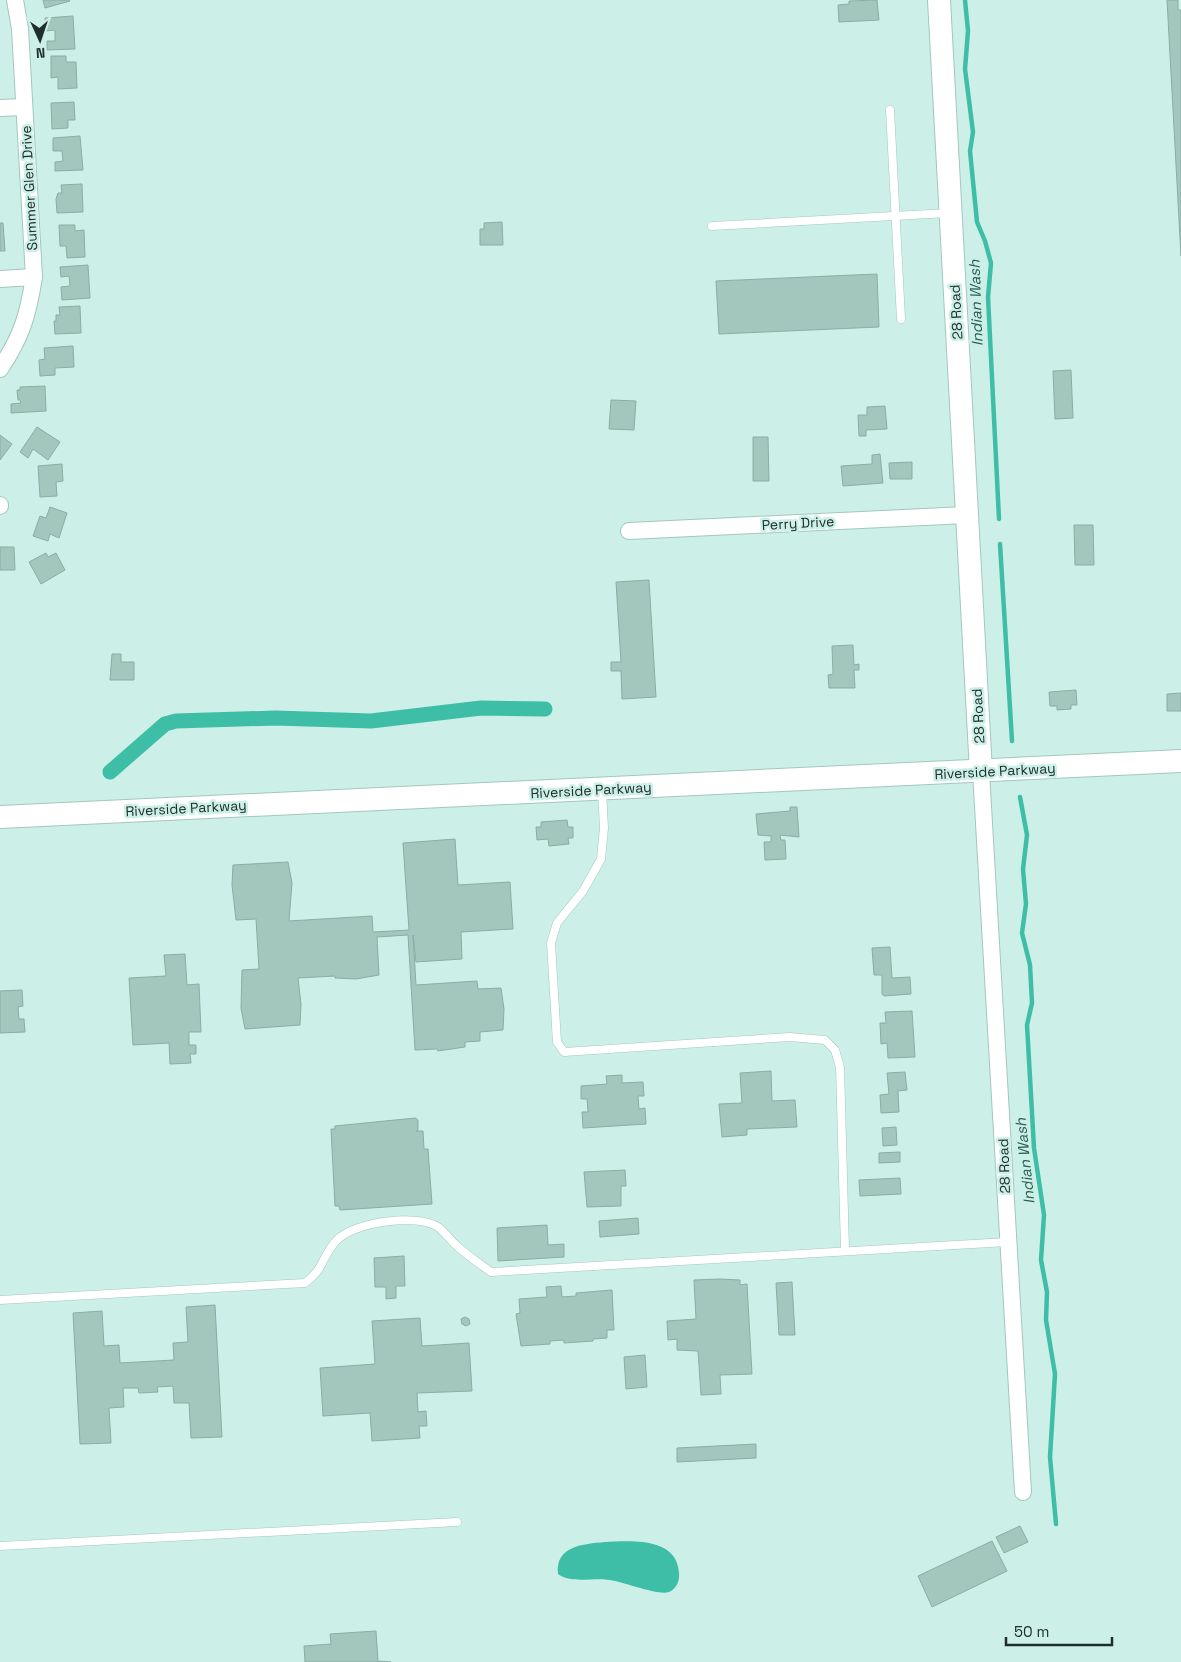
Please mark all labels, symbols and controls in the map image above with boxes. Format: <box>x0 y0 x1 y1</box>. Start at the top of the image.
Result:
north arrow <box>15 15 65 65</box>
text: N <box>36 44 46 62</box>
street label: Summer Glen Drive <box>17 125 41 251</box>
water label: Indian Wash <box>964 259 987 347</box>
street label: 28 Road <box>946 284 966 340</box>
street label: Perry Drive <box>761 512 835 534</box>
street label: 28 Road <box>968 688 988 744</box>
street label: Riverside Parkway <box>934 759 1056 783</box>
street label: Riverside Parkway <box>530 778 652 802</box>
street label: Riverside Parkway <box>125 796 247 820</box>
water label: Indian Wash <box>1010 1116 1038 1205</box>
street label: 28 Road <box>994 1138 1014 1194</box>
scale bar <box>1006 1614 1112 1646</box>
text: 50 m <box>1014 1622 1049 1641</box>

